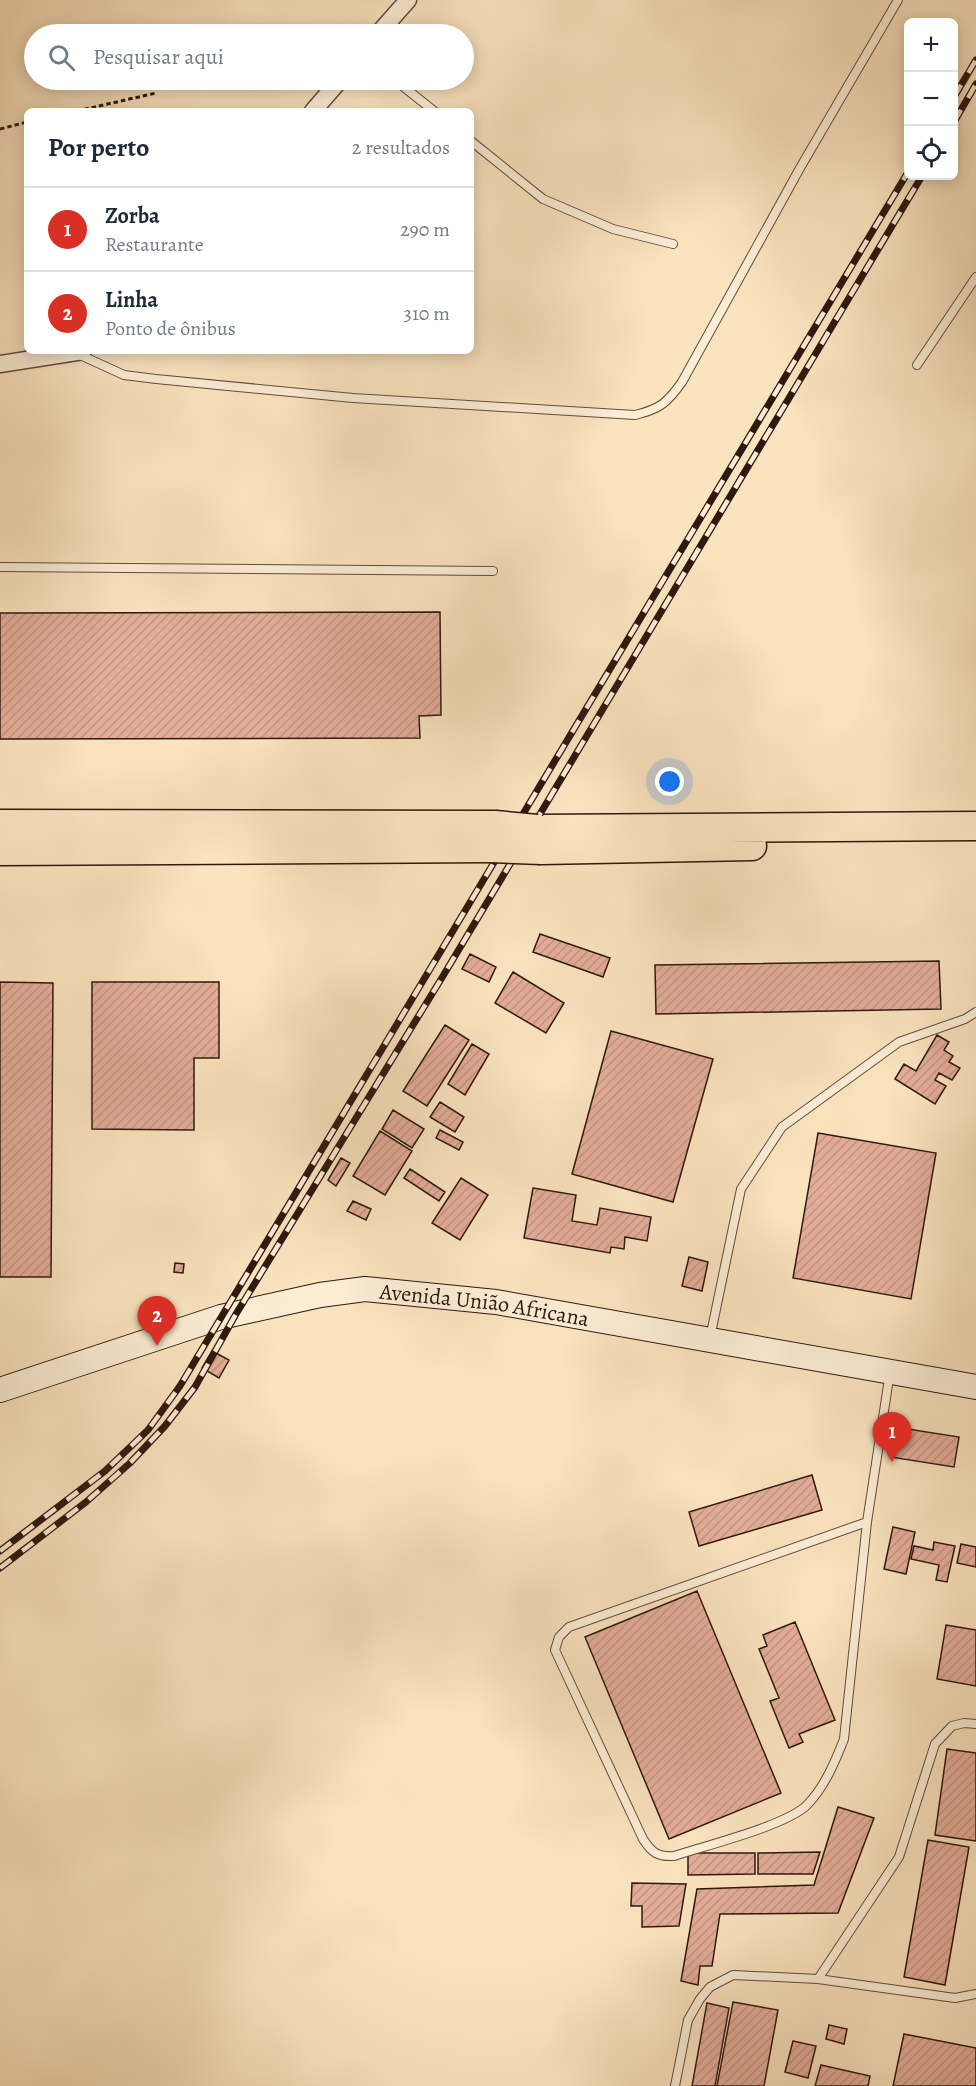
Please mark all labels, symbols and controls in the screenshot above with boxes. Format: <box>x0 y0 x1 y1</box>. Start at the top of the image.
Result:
map controls <box>904 18 958 180</box>
button: + <box>904 18 958 72</box>
search box <box>24 24 474 90</box>
icon: search <box>45 41 78 74</box>
text: Pesquisar aqui <box>93 42 224 72</box>
button: − <box>904 72 958 126</box>
button: locate <box>904 126 958 180</box>
text: Por perto <box>48 130 149 165</box>
text: 2 resultados <box>352 134 450 161</box>
text: Zorba <box>105 201 160 231</box>
text: 1 <box>64 216 71 243</box>
text: 290 m <box>400 216 450 243</box>
text: Restaurante <box>105 231 204 258</box>
text: Linha <box>105 285 158 315</box>
text: 2 <box>63 300 72 327</box>
text: 310 m <box>404 300 450 327</box>
text: Ponto de ônibus <box>105 315 236 342</box>
your location <box>655 767 684 796</box>
street label: Avenida União Africana <box>377 1276 592 1334</box>
pin: 2 <box>138 1296 176 1346</box>
pin: 1 <box>872 1412 912 1462</box>

